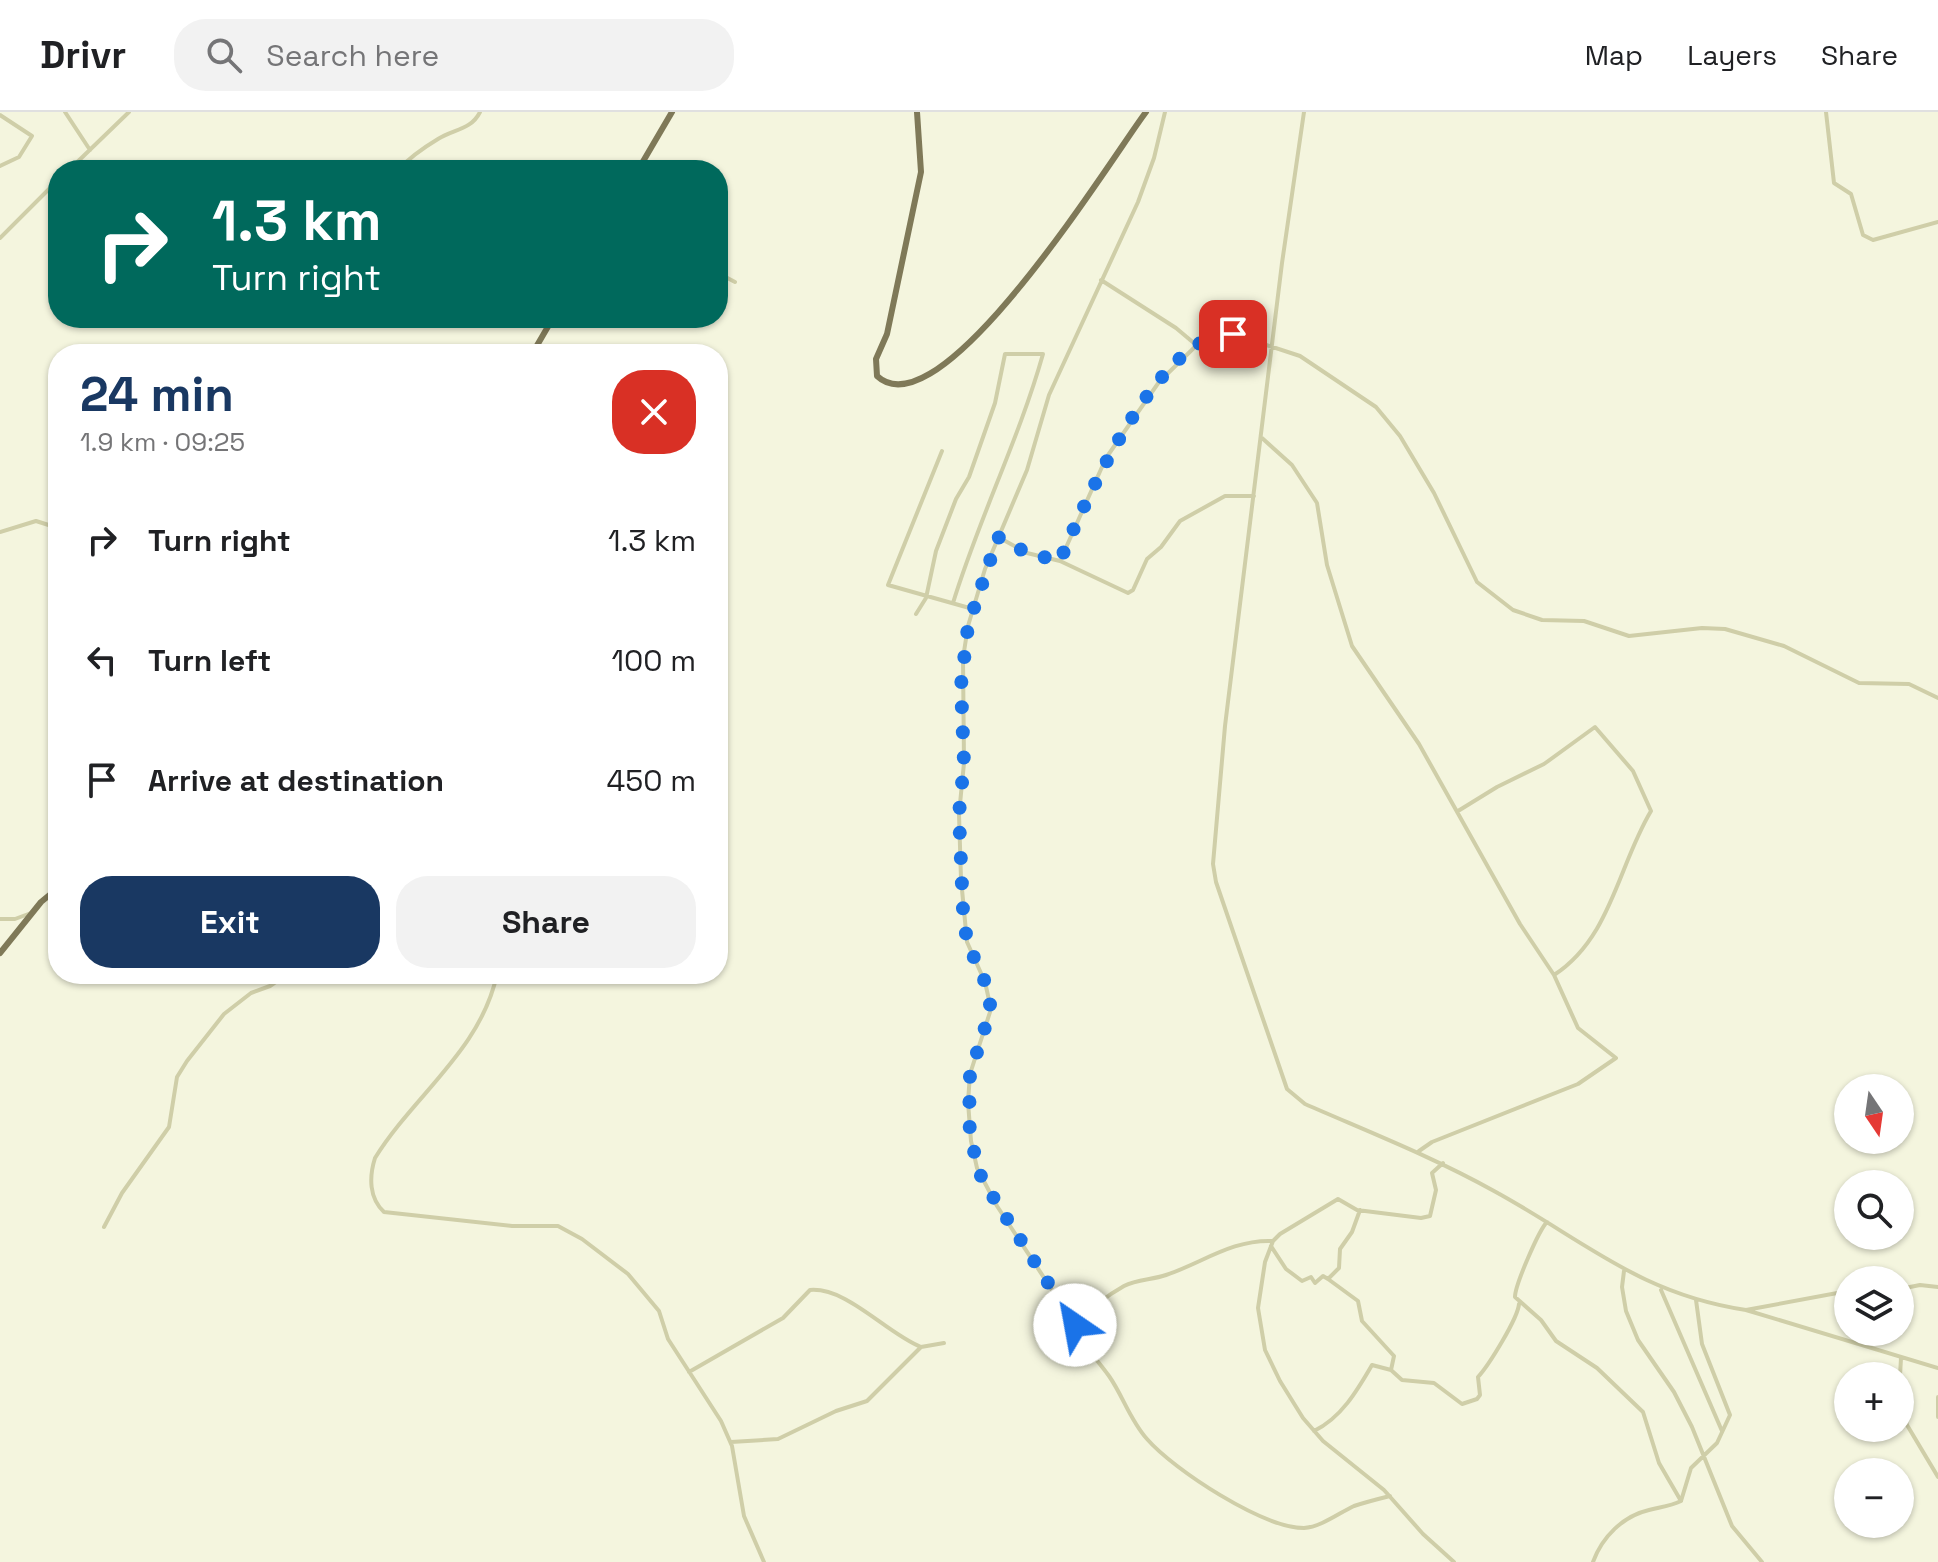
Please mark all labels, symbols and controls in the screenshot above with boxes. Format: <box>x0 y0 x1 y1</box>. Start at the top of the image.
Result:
search box <box>174 19 734 91</box>
text: Drivr <box>40 31 126 79</box>
icon: search <box>202 33 246 77</box>
text: Search here <box>266 36 439 75</box>
text: Map <box>1585 37 1643 73</box>
text: Layers <box>1687 37 1777 73</box>
text: Share <box>1821 37 1898 73</box>
text: 1.3 km <box>212 185 382 256</box>
icon: right <box>80 192 184 296</box>
text: Turn right <box>212 255 381 301</box>
pin <box>1199 300 1267 368</box>
icon: arrive <box>1211 312 1255 356</box>
text: 24 min <box>80 364 234 425</box>
button: close <box>612 370 696 454</box>
text: 1.9 km · 09:25 <box>80 425 245 459</box>
icon: right <box>80 518 124 562</box>
text: Turn right <box>148 521 291 560</box>
text: 1.3 km <box>608 521 696 560</box>
icon: left <box>80 638 124 682</box>
text: Turn left <box>148 641 271 680</box>
text: 100 m <box>611 641 696 680</box>
icon: arrive <box>80 758 124 802</box>
text: Arrive at destination <box>148 761 444 800</box>
text: 450 m <box>607 761 696 800</box>
button: Exit <box>80 876 380 968</box>
button: Share <box>396 876 696 968</box>
north arrow <box>1834 1074 1914 1154</box>
map controls <box>1834 1074 1914 1538</box>
button: search <box>1834 1170 1914 1250</box>
button: layers <box>1834 1266 1914 1346</box>
position arrow <box>1033 1283 1117 1367</box>
button: + <box>1834 1362 1914 1442</box>
button: − <box>1834 1458 1914 1538</box>

